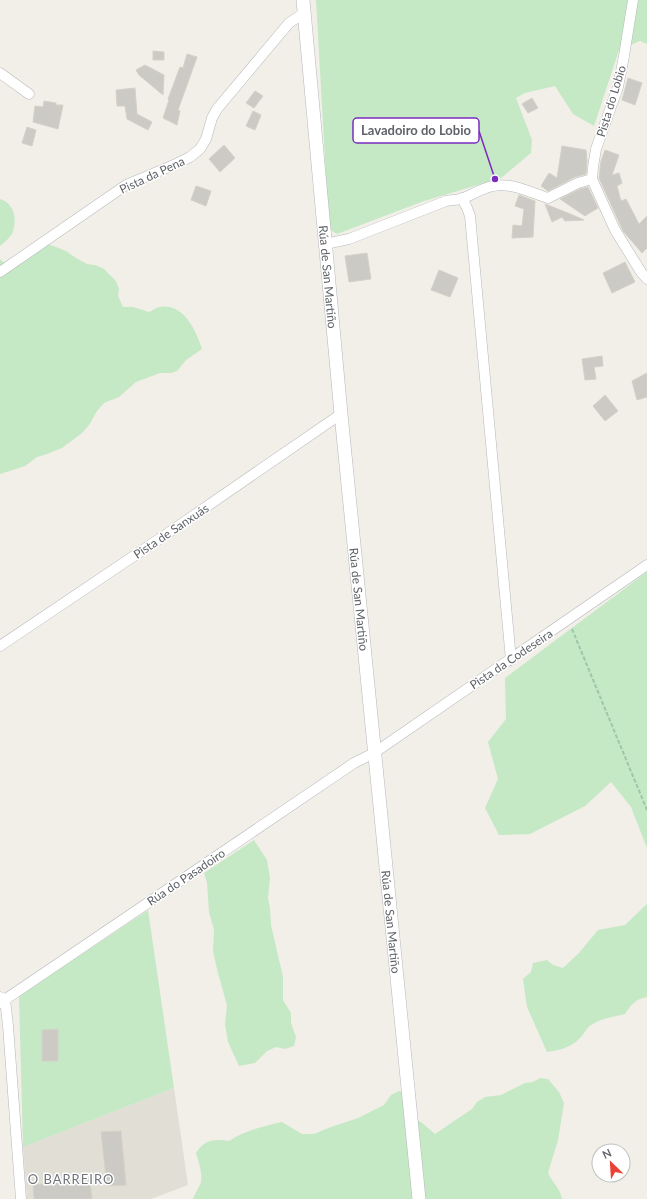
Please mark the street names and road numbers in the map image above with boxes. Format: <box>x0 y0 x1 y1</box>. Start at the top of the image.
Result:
street label: Pista do Lobio <box>593 63 629 139</box>
street label: Pista da Pena <box>117 153 187 197</box>
street label: Rúa de San Martiño <box>316 225 341 329</box>
street label: Pista de Sanxuás <box>130 500 212 562</box>
street label: Rúa de San Martiño <box>347 547 372 652</box>
street label: Pista da Codeseira <box>467 626 555 692</box>
street label: Rúa do Pasadoiro <box>144 845 228 909</box>
street label: Rúa de San Martiño <box>379 869 404 974</box>

